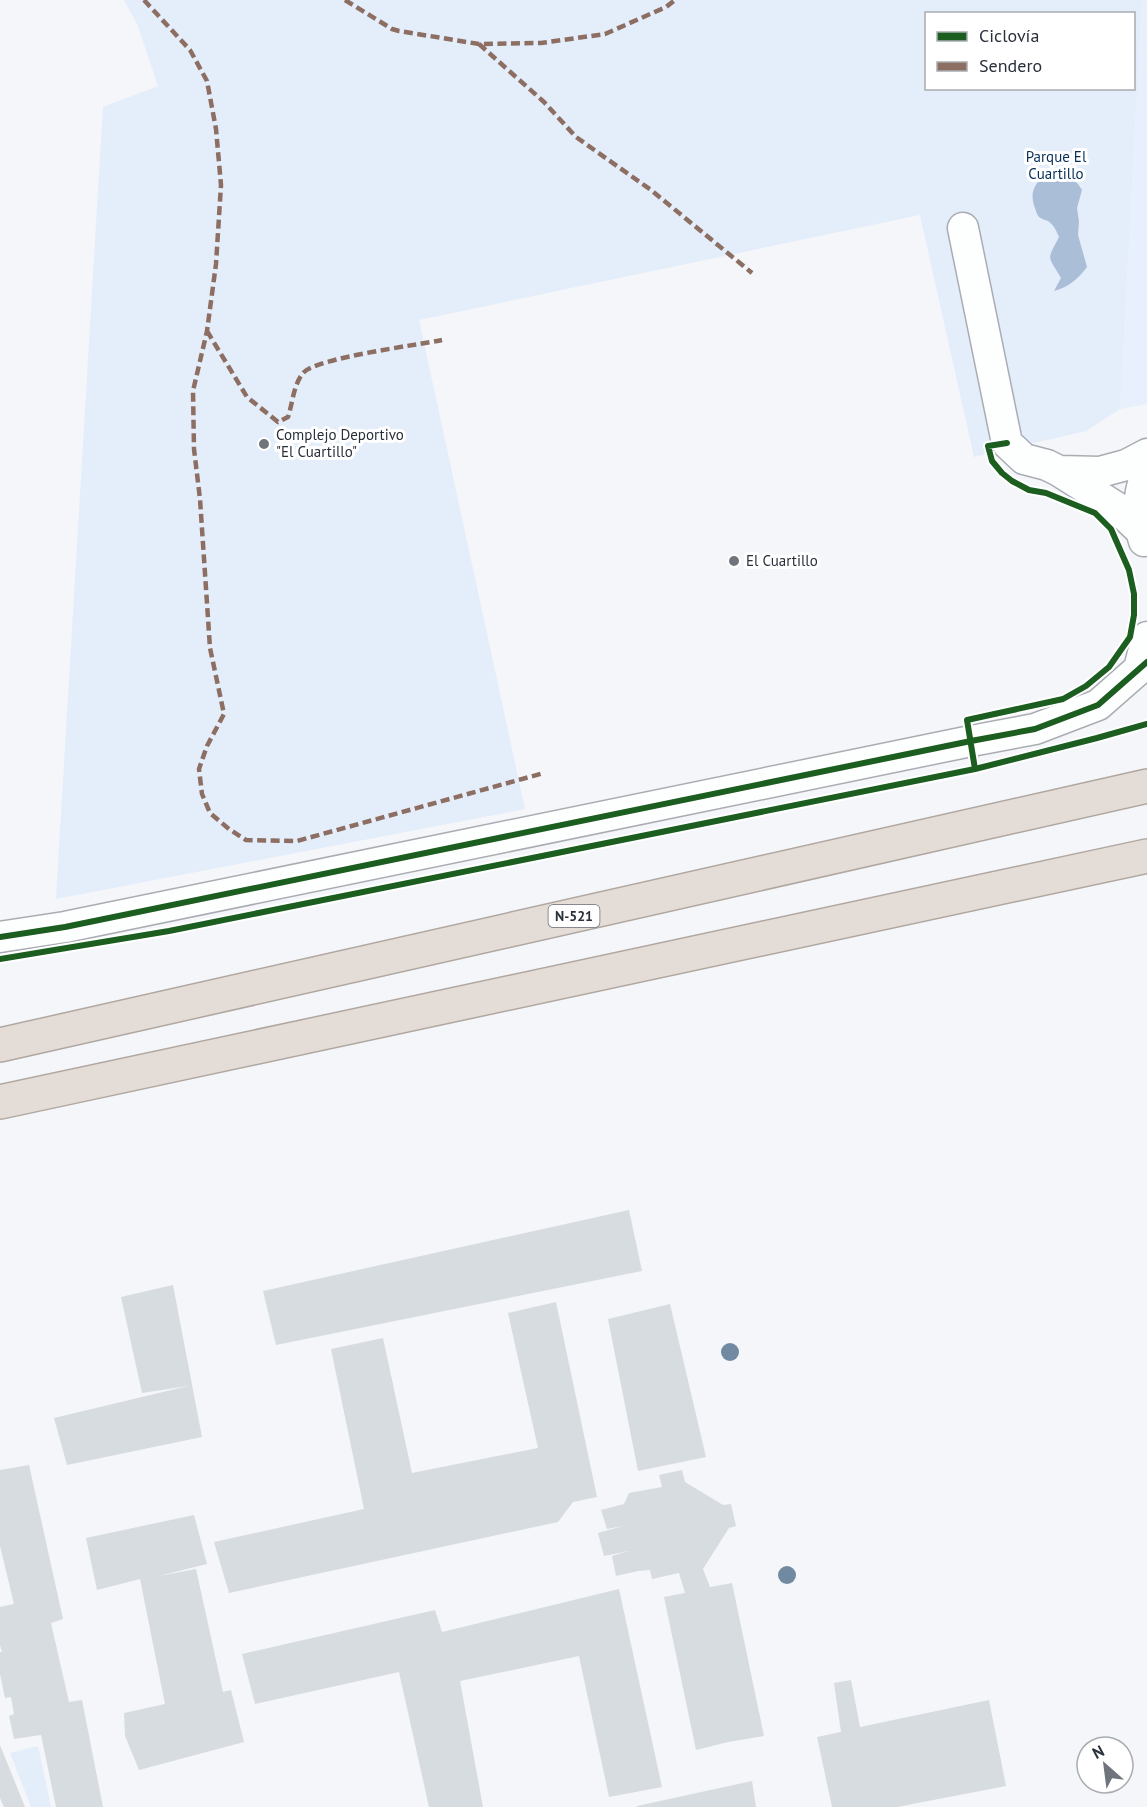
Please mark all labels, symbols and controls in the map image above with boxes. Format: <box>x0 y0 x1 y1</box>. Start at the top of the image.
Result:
legend <box>925 12 1135 90</box>
text: Ciclovía <box>979 24 1039 47</box>
text: Sendero <box>979 54 1042 77</box>
park label: Parque El Cuartillo <box>1026 147 1087 183</box>
place label: Complejo Deportivo "El Cuartillo" <box>276 425 404 461</box>
marker: Complejo Deportivo "El Cuartillo" <box>257 437 271 451</box>
place label: El Cuartillo <box>746 551 818 570</box>
marker: El Cuartillo <box>727 554 741 568</box>
road number: N-521 <box>548 905 600 927</box>
north arrow <box>1075 1735 1135 1795</box>
text: N <box>1089 1740 1107 1763</box>

